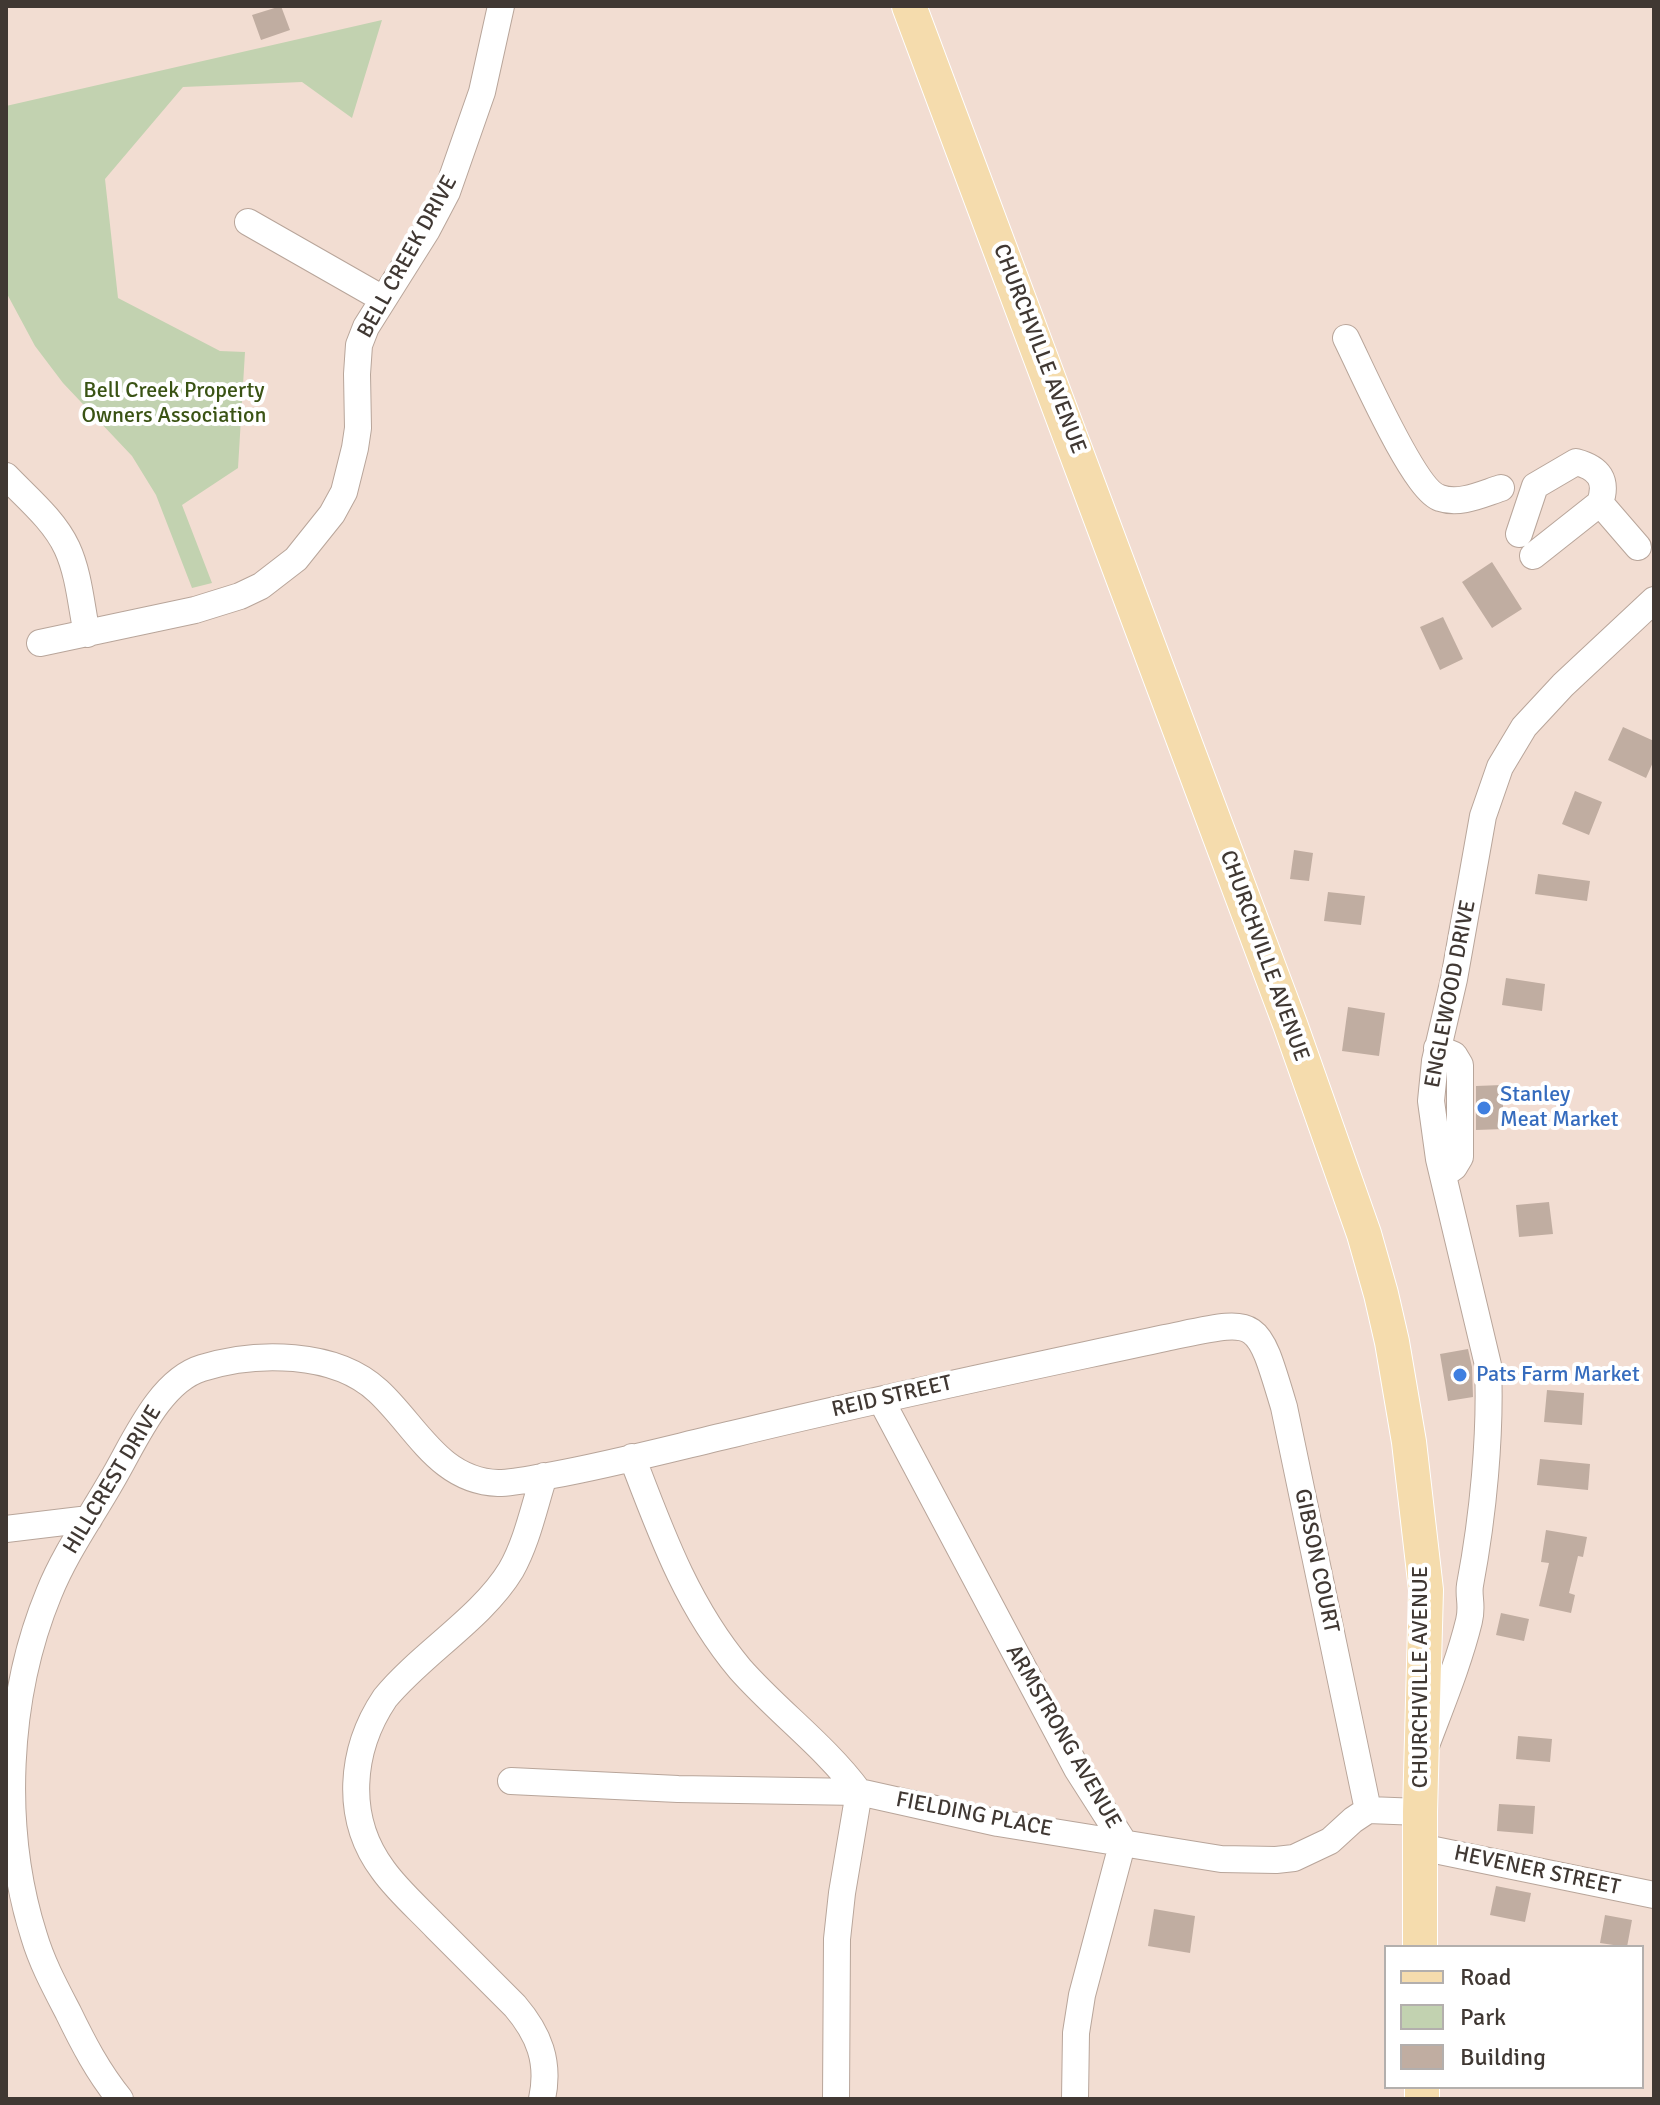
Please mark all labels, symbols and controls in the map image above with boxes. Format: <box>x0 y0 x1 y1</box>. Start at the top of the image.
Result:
street label: BELL CREEK DRIVE <box>352 171 464 343</box>
street label: CHURCHVILLE AVENUE <box>987 241 1091 457</box>
park label: Bell Creek Property Owners Association <box>82 378 266 430</box>
street label: CHURCHVILLE AVENUE <box>1214 847 1314 1065</box>
street label: ENGLEWOOD DRIVE <box>1420 898 1482 1090</box>
place label: Stanley Meat Market <box>1500 1082 1619 1134</box>
marker: Stanley Meat Market <box>1475 1099 1493 1117</box>
place label: Pats Farm Market <box>1476 1362 1640 1388</box>
marker: Pats Farm Market <box>1451 1366 1469 1384</box>
street label: REID STREET <box>829 1370 955 1424</box>
street label: HILLCREST DRIVE <box>58 1401 168 1559</box>
street label: GIBSON COURT <box>1288 1487 1344 1635</box>
street label: CHURCHVILLE AVENUE <box>1408 1566 1434 1788</box>
street label: ARMSTRONG AVENUE <box>1000 1640 1126 1834</box>
street label: FIELDING PLACE <box>893 1787 1055 1843</box>
street label: HEVENER STREET <box>1451 1840 1623 1902</box>
legend <box>1384 1945 1644 2089</box>
text: Road <box>1460 1962 1511 1992</box>
text: Park <box>1460 2002 1506 2032</box>
text: Building <box>1460 2042 1546 2072</box>

